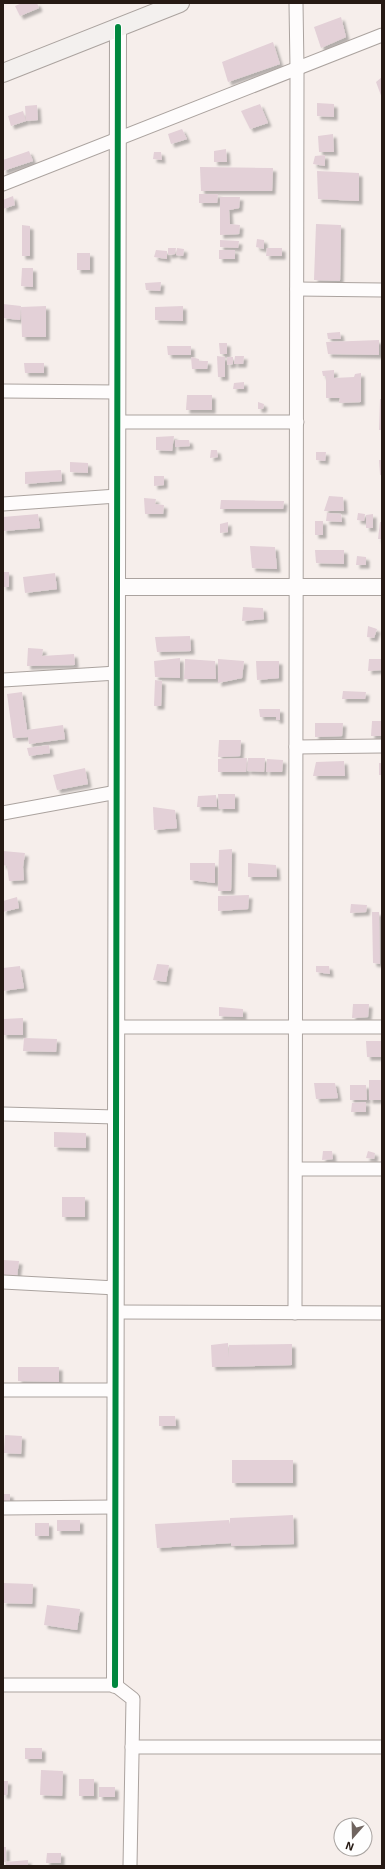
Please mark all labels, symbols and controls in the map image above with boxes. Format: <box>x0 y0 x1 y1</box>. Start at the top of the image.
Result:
north arrow <box>333 1817 373 1857</box>
text: N <box>343 1839 355 1854</box>

